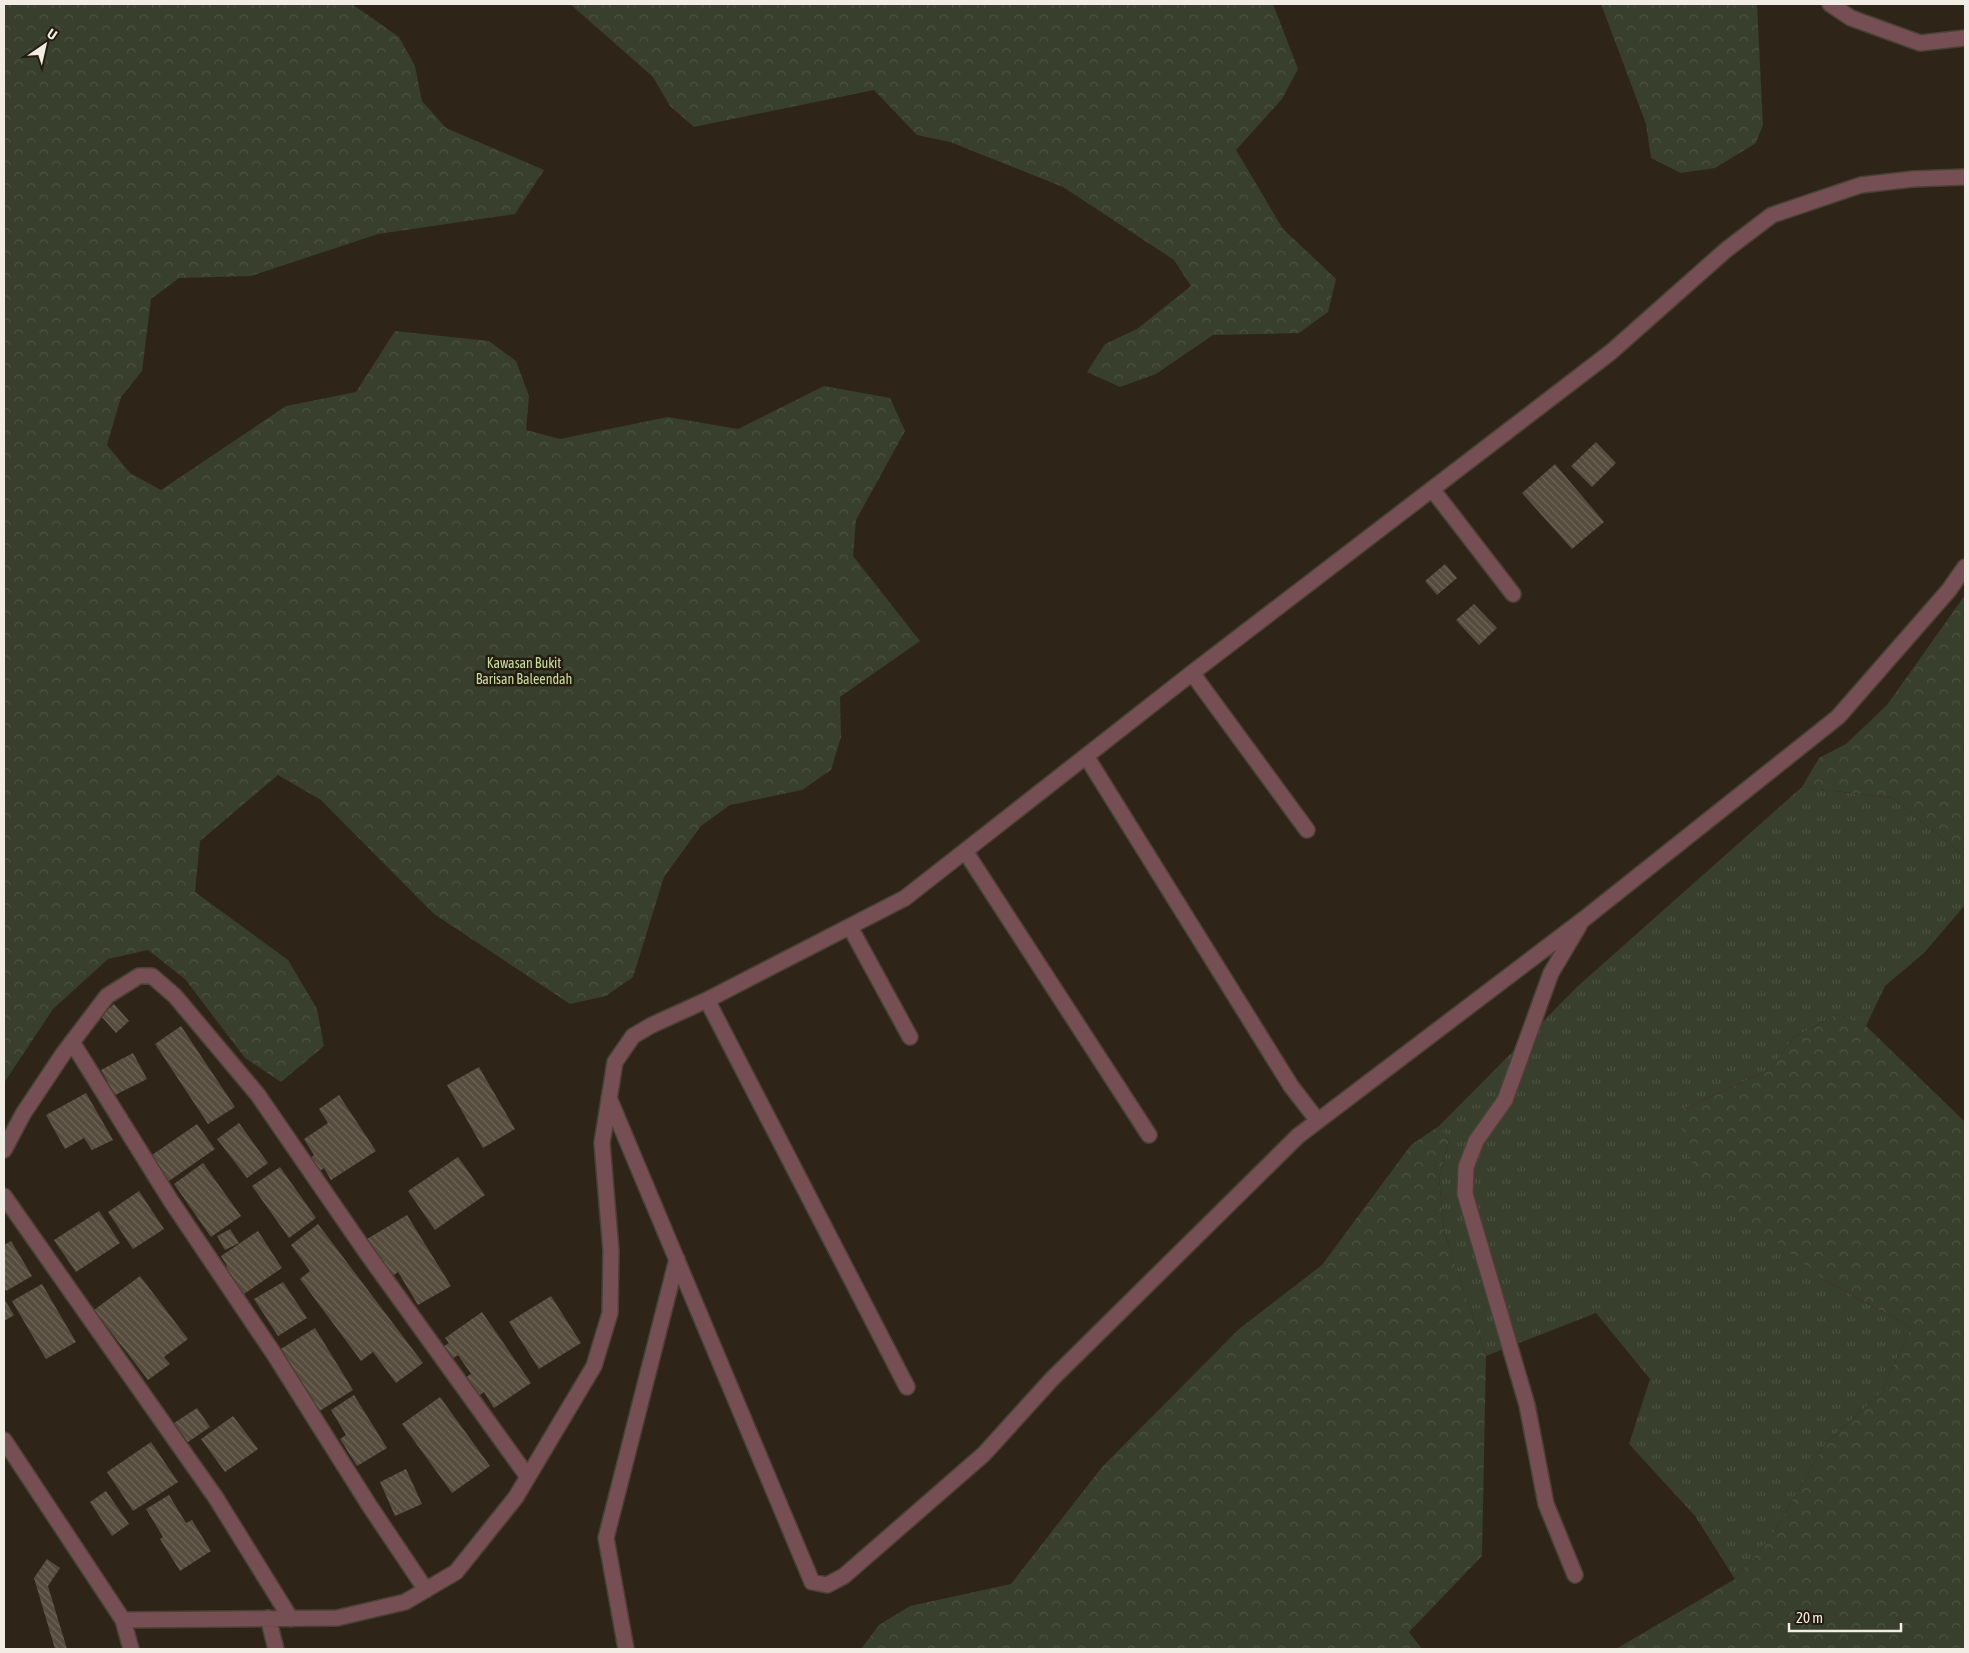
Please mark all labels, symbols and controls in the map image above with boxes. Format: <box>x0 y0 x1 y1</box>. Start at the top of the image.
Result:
north arrow <box>20 20 70 70</box>
text: U <box>44 25 60 43</box>
park label: Kawasan Bukit Barisan Baleendah <box>476 655 572 687</box>
scale bar <box>1789 1600 1902 1632</box>
text: 20 m <box>1796 1609 1823 1626</box>

